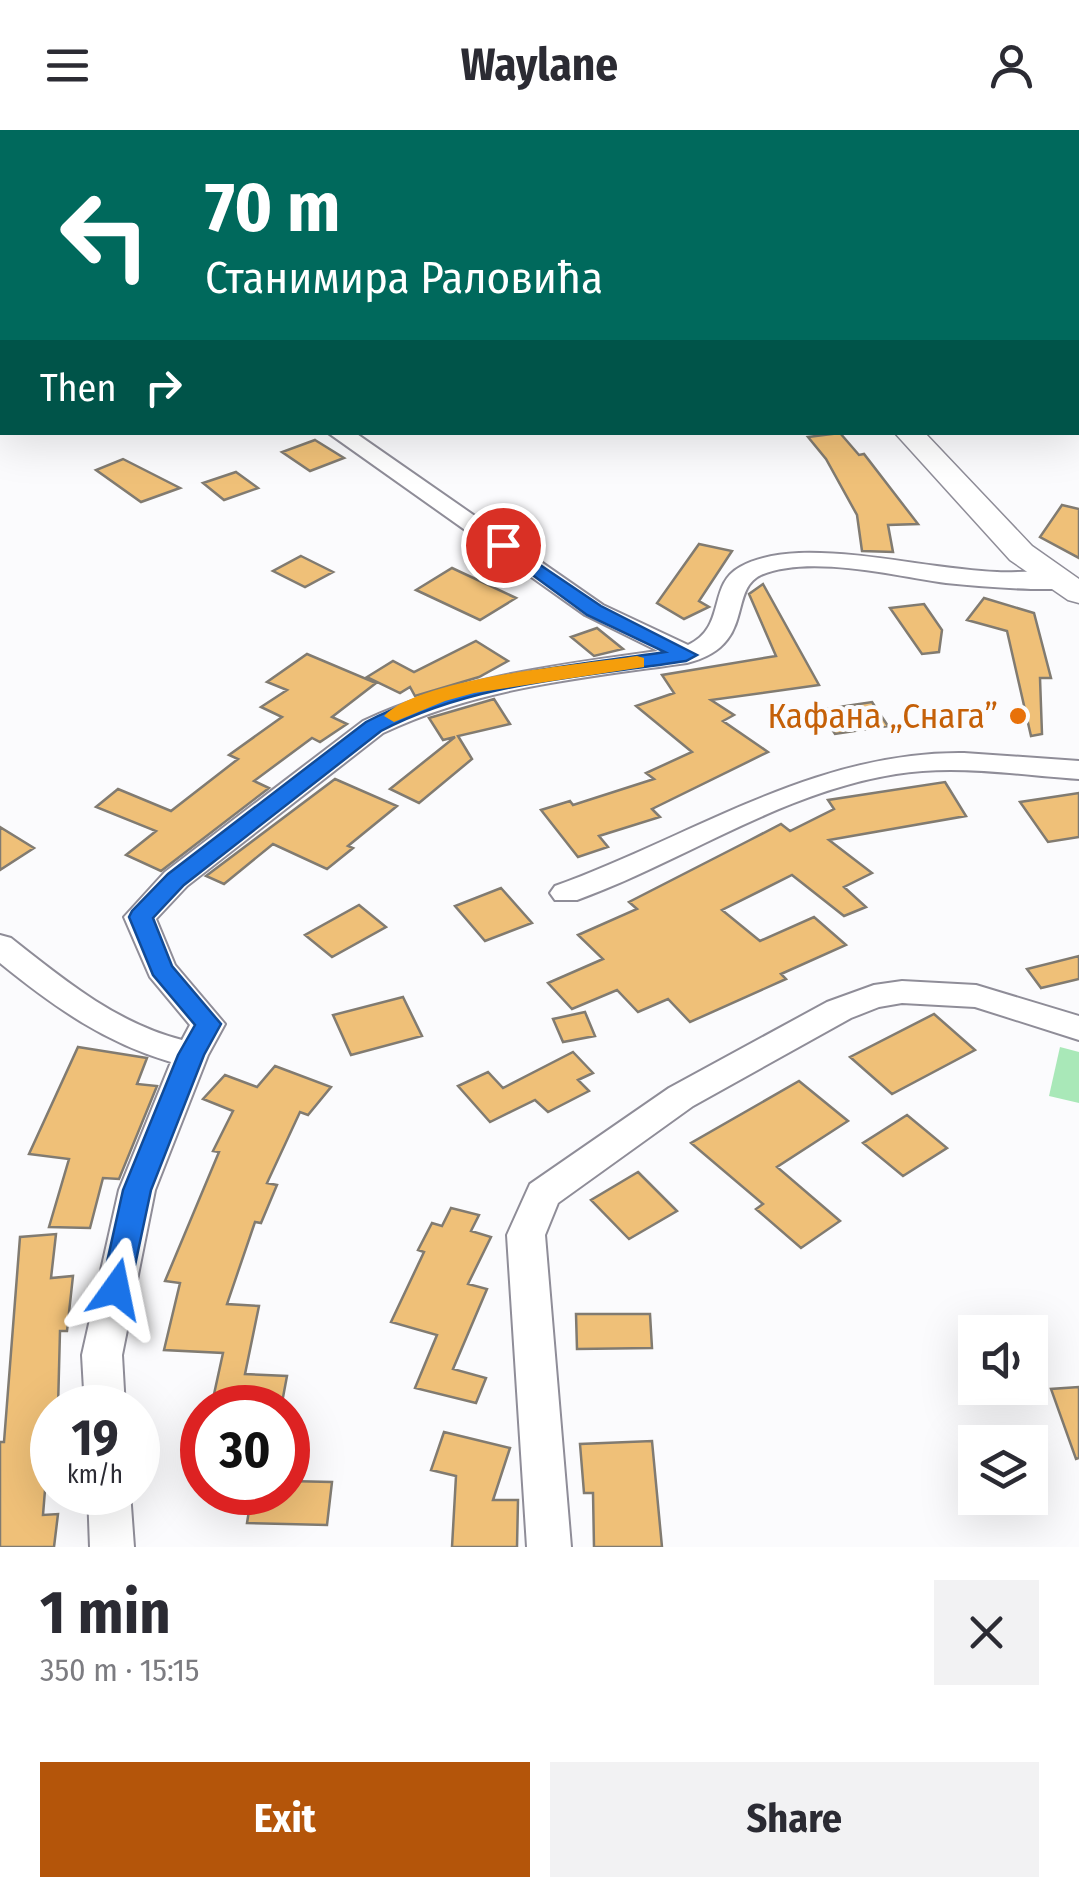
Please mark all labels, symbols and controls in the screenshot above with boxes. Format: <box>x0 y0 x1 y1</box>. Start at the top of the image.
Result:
icon: menu <box>40 38 95 93</box>
text: Waylane <box>461 38 618 92</box>
icon: person <box>984 38 1039 93</box>
text: 70 m <box>205 166 340 250</box>
icon: left <box>40 170 170 300</box>
text: Станимира Раловића <box>205 251 603 305</box>
icon: right <box>136 360 191 415</box>
text: Then <box>40 365 116 411</box>
pin <box>461 503 546 588</box>
icon: arrive <box>476 518 531 573</box>
place label: Кафана „Снага” <box>767 695 998 737</box>
marker: Кафана „Снага” <box>1007 705 1029 727</box>
position arrow <box>64 1237 168 1341</box>
map controls <box>958 1315 1048 1515</box>
button: sound <box>958 1315 1048 1405</box>
speed limit sign: 30 <box>180 1385 310 1515</box>
text: 19 <box>71 1408 118 1468</box>
button: layers <box>958 1425 1048 1515</box>
text: km/h <box>67 1460 123 1490</box>
text: 1 min <box>40 1577 171 1649</box>
button: close <box>934 1580 1039 1685</box>
text: 350 m · 15:15 <box>40 1651 200 1689</box>
button: Exit <box>40 1762 530 1877</box>
button: Share <box>550 1762 1039 1877</box>

